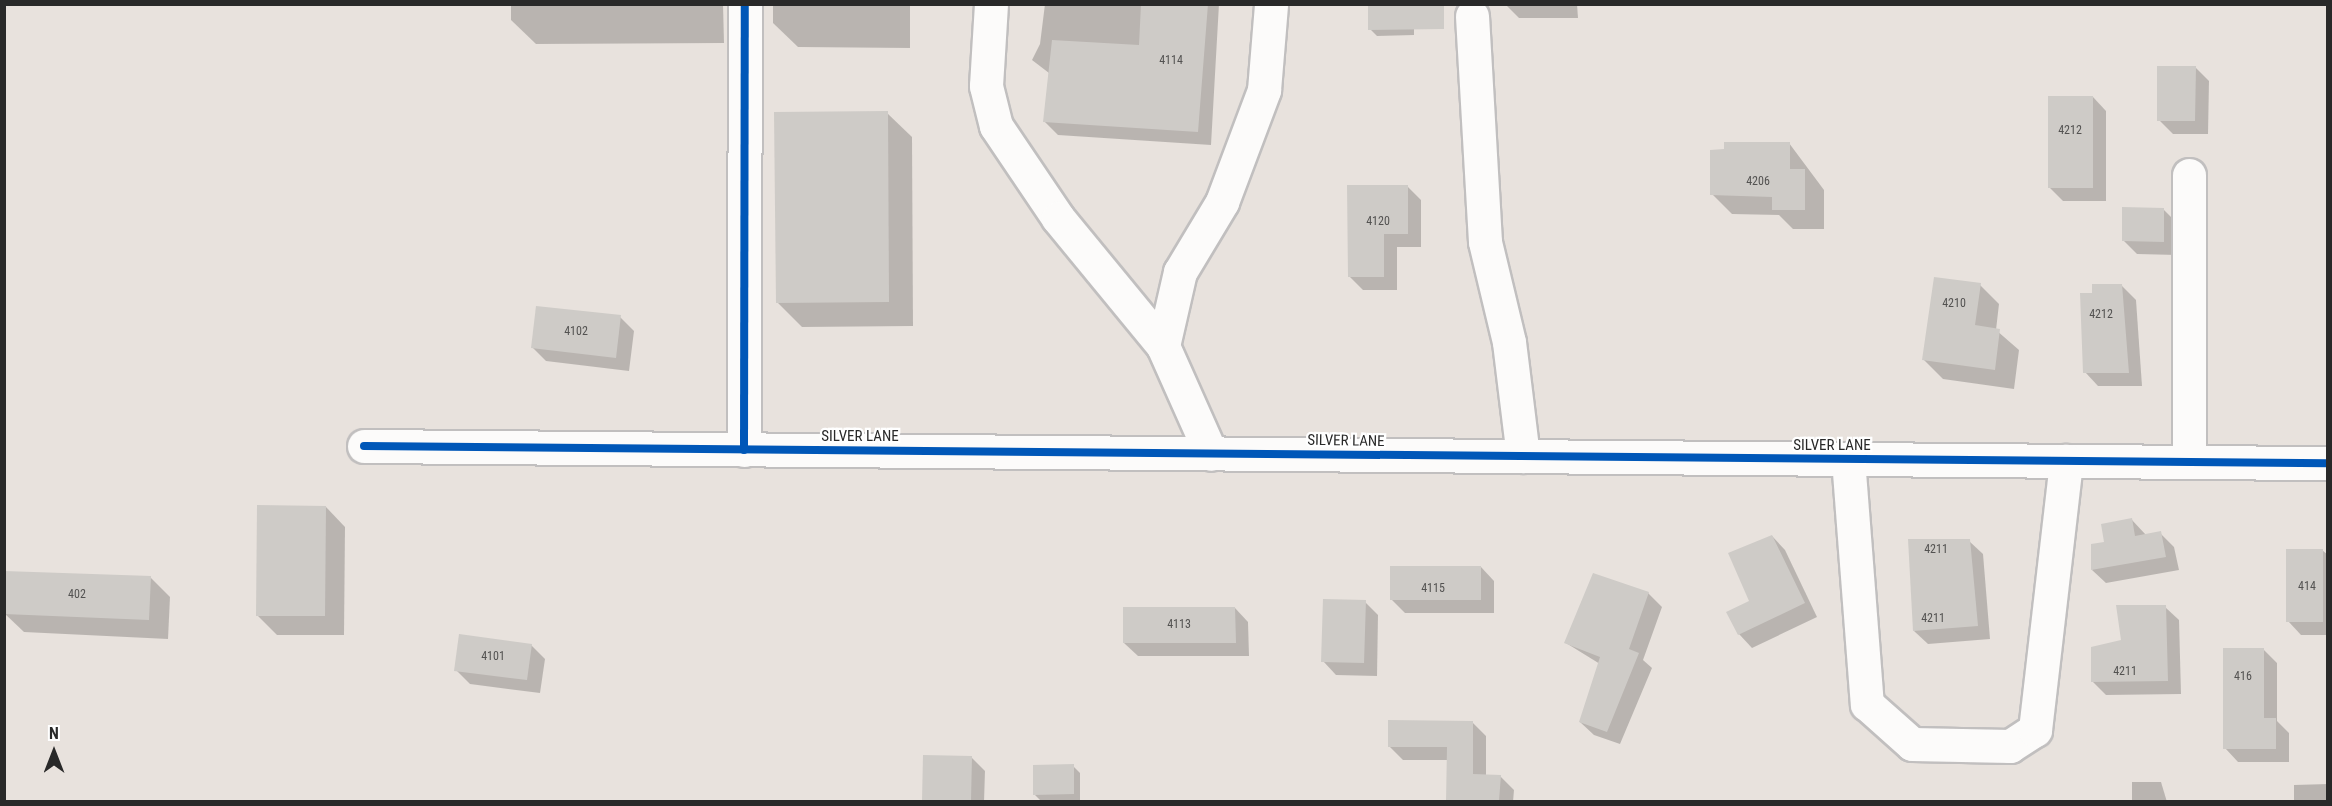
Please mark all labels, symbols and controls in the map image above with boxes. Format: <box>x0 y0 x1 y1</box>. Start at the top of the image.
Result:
house number: 4114 <box>1159 54 1183 68</box>
house number: 4212 <box>2058 124 2082 138</box>
house number: 4206 <box>1746 175 1770 189</box>
house number: 4120 <box>1366 215 1390 229</box>
house number: 4210 <box>1942 297 1966 311</box>
house number: 4212 <box>2089 308 2113 322</box>
house number: 4102 <box>564 325 588 339</box>
street label: SILVER LANE <box>821 428 899 446</box>
street label: SILVER LANE <box>1307 431 1385 451</box>
street label: SILVER LANE <box>1793 437 1871 455</box>
house number: 4211 <box>1924 543 1948 557</box>
house number: 414 <box>2298 580 2316 594</box>
house number: 4115 <box>1421 582 1445 596</box>
house number: 402 <box>68 588 86 602</box>
house number: 4211 <box>1921 612 1945 626</box>
house number: 4113 <box>1167 618 1191 632</box>
house number: 4101 <box>481 650 505 664</box>
house number: 4211 <box>2113 665 2137 679</box>
house number: 416 <box>2234 670 2252 684</box>
north arrow <box>24 722 84 782</box>
text: N <box>49 724 59 743</box>

